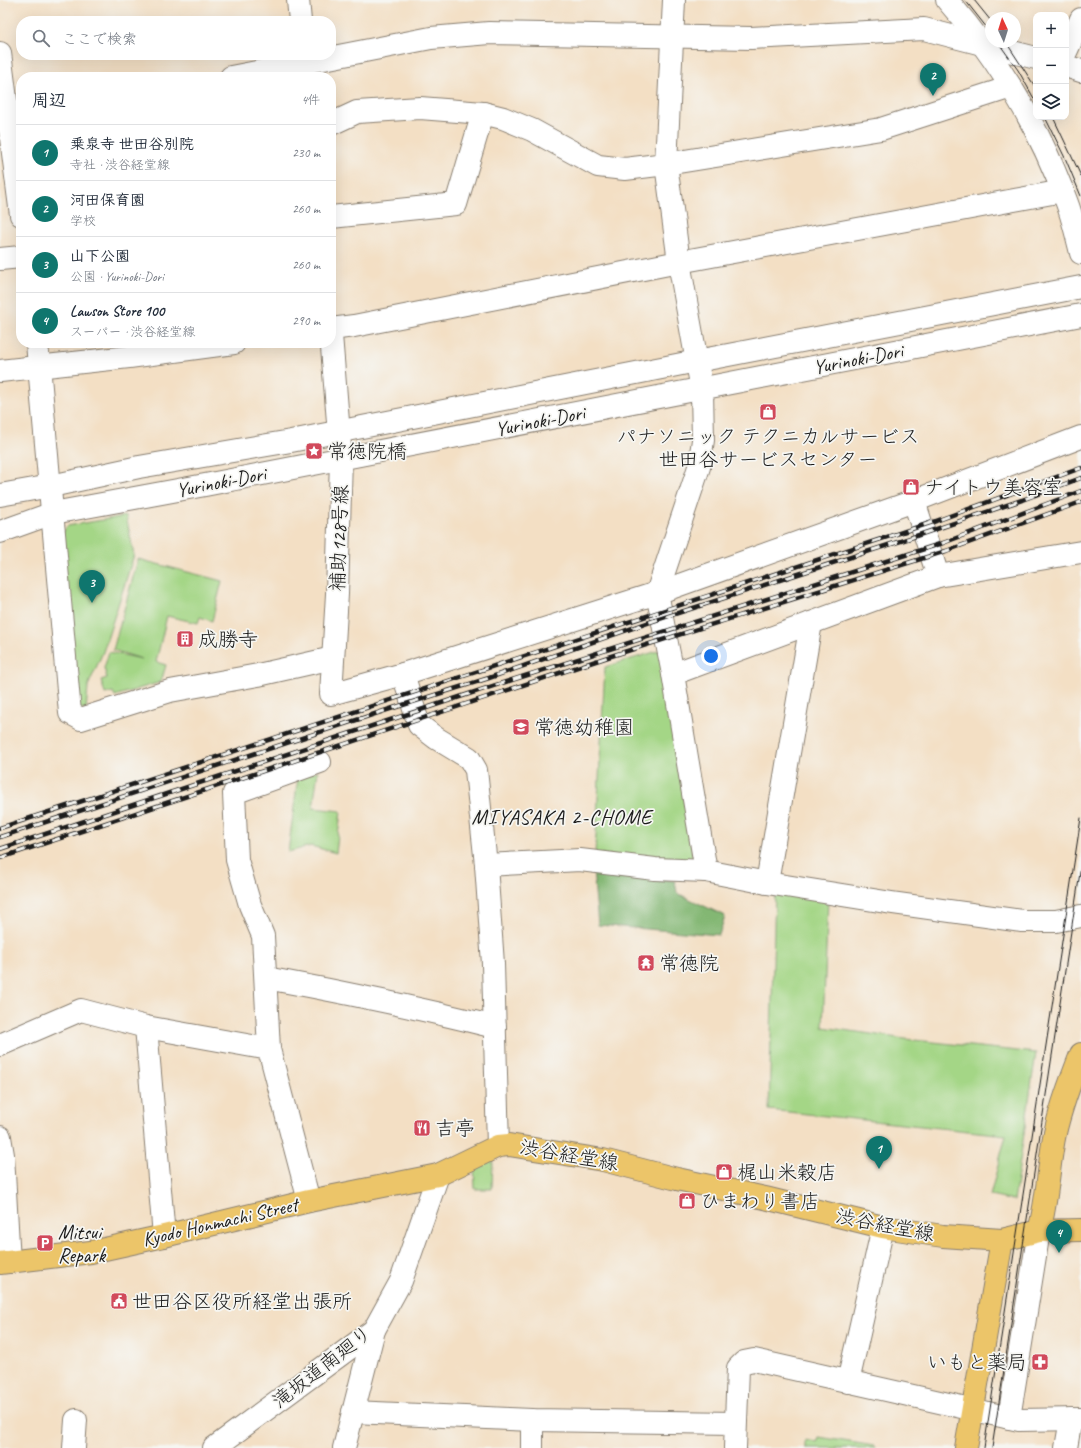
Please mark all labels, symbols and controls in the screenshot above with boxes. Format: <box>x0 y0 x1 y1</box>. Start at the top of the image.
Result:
north arrow <box>985 12 1021 48</box>
map controls <box>1033 12 1069 120</box>
button: + <box>1033 12 1069 48</box>
search box <box>16 16 336 60</box>
icon: search <box>30 27 52 49</box>
text: ここで検索 <box>62 30 137 49</box>
button: − <box>1033 48 1069 84</box>
pin: 2 <box>920 63 946 96</box>
button: layers <box>1033 84 1069 120</box>
text: 周辺 <box>32 90 66 111</box>
text: 4件 <box>301 92 320 108</box>
text: 乗泉寺 世田谷別院 <box>70 135 194 154</box>
text: 1 <box>42 145 48 161</box>
text: 230 m <box>292 145 320 161</box>
text: 寺社 · 渋谷経堂線 <box>70 157 170 173</box>
text: 河田保育園 <box>70 191 145 210</box>
text: 2 <box>42 201 48 217</box>
text: 260 m <box>292 201 320 217</box>
text: 学校 <box>70 213 96 229</box>
text: 山下公園 <box>70 247 130 266</box>
text: 3 <box>42 257 48 273</box>
text: 260 m <box>292 257 320 273</box>
text: 公園 · Yurinoki-Dori <box>70 269 164 285</box>
text: Lawson Store 100 <box>70 302 164 321</box>
text: 4 <box>42 313 48 329</box>
text: 290 m <box>292 313 320 329</box>
text: スーパー · 渋谷経堂線 <box>70 324 195 340</box>
street label: Yurinoki-Dori <box>811 338 907 380</box>
street label: Yurinoki-Dori <box>493 400 589 442</box>
shop icon: パナソニック テクニカルサービス 世田谷サービスセンター <box>758 402 778 422</box>
place label: パナソニック テクニカルサービス 世田谷サービスセンター <box>616 424 920 472</box>
place label: 常徳院橋 <box>327 439 407 464</box>
place icon: 常徳院橋 <box>304 441 324 461</box>
street label: Yurinoki-Dori <box>174 461 270 503</box>
place label: ナイトウ美容室 <box>924 475 1062 500</box>
shop icon: ナイトウ美容室 <box>901 477 921 497</box>
street label: 補助128号線 <box>325 484 353 592</box>
pin: 3 <box>79 570 105 603</box>
place label: 成勝寺 <box>198 627 258 652</box>
building icon: 成勝寺 <box>175 629 195 649</box>
your location <box>701 646 721 666</box>
place label: 常徳幼稚園 <box>534 715 634 740</box>
school or university icon: 常徳幼稚園 <box>511 717 531 737</box>
district label: MIYASAKA 2-CHOME <box>472 804 654 830</box>
place label: 常徳院 <box>659 951 719 976</box>
temple icon: 常徳院 <box>636 953 656 973</box>
place label: 吉亭 <box>435 1116 475 1141</box>
restaurant icon: 吉亭 <box>412 1118 432 1138</box>
street label: 渋谷経堂線 <box>518 1134 620 1176</box>
pin: 1 <box>866 1136 892 1169</box>
place label: 梶山米穀店 <box>737 1160 837 1185</box>
shop icon: 梶山米穀店 <box>714 1162 734 1182</box>
place label: ひまわり書店 <box>700 1189 820 1214</box>
street label: Kyodo Honmachi Street <box>140 1191 303 1252</box>
shop icon: ひまわり書店 <box>677 1191 697 1211</box>
street label: 渋谷経堂線 <box>834 1203 936 1247</box>
place label: Mitsui Repark <box>58 1220 107 1268</box>
pin: 4 <box>1046 1220 1072 1253</box>
parking icon: Mitsui Repark <box>35 1233 55 1253</box>
place label: 世田谷区役所経堂出張所 <box>132 1289 352 1314</box>
public building icon: 世田谷区役所経堂出張所 <box>109 1291 129 1311</box>
street label: 滝坂道南廻り <box>267 1320 377 1414</box>
place label: いもと薬局 <box>927 1350 1027 1375</box>
pharmacy icon: いもと薬局 <box>1030 1352 1050 1372</box>

